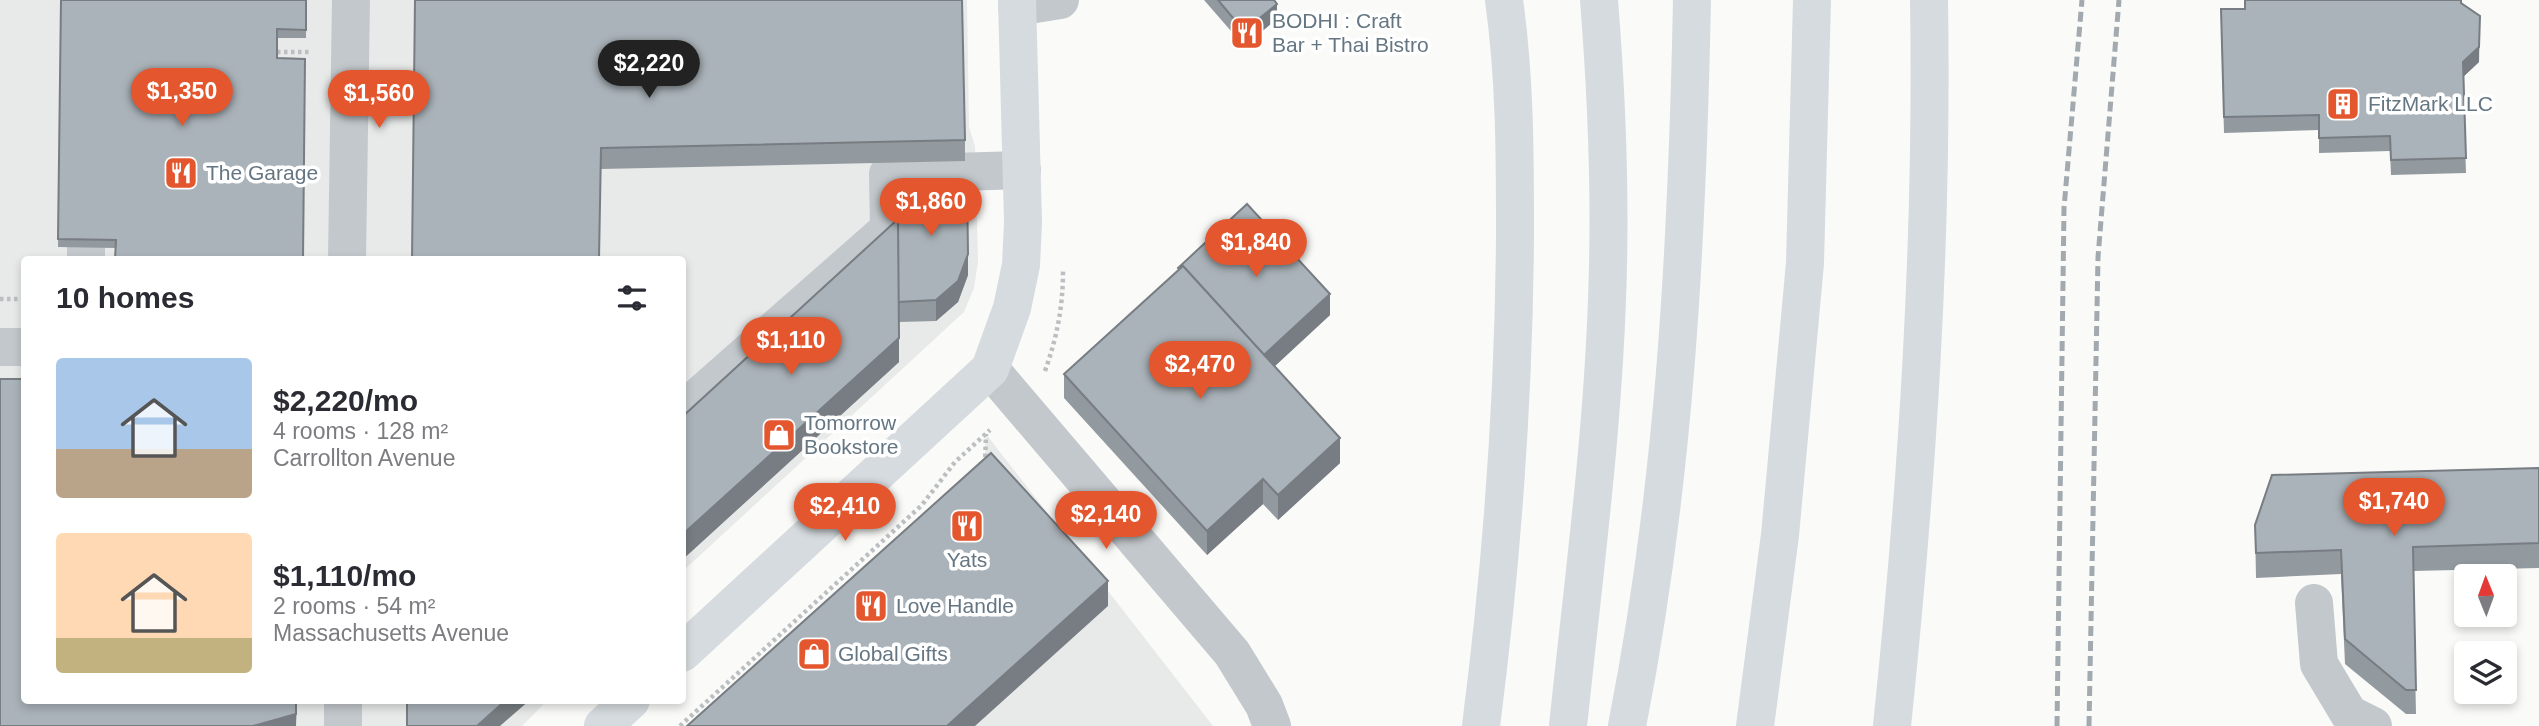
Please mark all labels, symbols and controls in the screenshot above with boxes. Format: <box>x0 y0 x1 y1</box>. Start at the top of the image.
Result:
place label: BODHI : Craft Bar + Thai Bistro <box>1272 9 1429 56</box>
restaurant icon: BODHI : Craft Bar + Thai Bistro <box>1228 14 1266 52</box>
pin: $2,220 <box>592 41 706 100</box>
text: $2,220 <box>614 50 684 76</box>
pin: $1,350 <box>125 68 239 128</box>
pin: $1,560 <box>322 71 436 130</box>
text: $1,350 <box>147 78 217 104</box>
text: $1,560 <box>344 80 414 106</box>
building icon: FitzMark LLC <box>2324 85 2362 123</box>
place label: FitzMark LLC <box>2368 92 2493 115</box>
restaurant icon: The Garage <box>162 154 200 192</box>
place label: The Garage <box>206 161 318 184</box>
pin: $1,860 <box>874 178 988 238</box>
text: $1,860 <box>896 188 966 214</box>
pin: $1,840 <box>1199 219 1313 279</box>
text: $1,840 <box>1221 229 1291 255</box>
icon: filters <box>613 279 651 317</box>
text: 10 homes <box>56 281 194 314</box>
pin: $1,110 <box>734 318 848 377</box>
text: $1,110 <box>756 327 826 353</box>
pin: $2,470 <box>1143 342 1257 401</box>
text: $2,470 <box>1165 351 1235 377</box>
text: $2,220/mo <box>273 384 418 417</box>
icon: home <box>112 386 196 470</box>
place label: Tomorrow Bookstore <box>804 411 899 458</box>
shop icon: Tomorrow Bookstore <box>760 416 798 454</box>
text: 4 rooms · 128 m² <box>273 418 448 444</box>
text: Carrollton Avenue <box>273 445 455 471</box>
pin: $1,740 <box>2337 478 2451 538</box>
pin: $2,410 <box>788 484 902 543</box>
text: $1,740 <box>2359 488 2429 514</box>
pin: $2,140 <box>1049 491 1163 551</box>
text: $2,410 <box>810 493 880 519</box>
text: $2,140 <box>1071 501 1141 527</box>
restaurant icon: Yats <box>948 507 986 545</box>
place label: Yats <box>947 548 987 571</box>
text: $1,110/mo <box>273 559 416 592</box>
icon: home <box>112 561 196 645</box>
north arrow <box>2454 564 2516 626</box>
map controls <box>2454 564 2517 704</box>
restaurant icon: Love Handle <box>852 587 890 625</box>
text: 2 rooms · 54 m² <box>273 593 435 619</box>
place label: Love Handle <box>896 594 1014 617</box>
text: Massachusetts Avenue <box>273 620 509 646</box>
shop icon: Global Gifts <box>795 635 833 673</box>
button: layers <box>2454 641 2517 704</box>
place label: Global Gifts <box>838 642 948 665</box>

